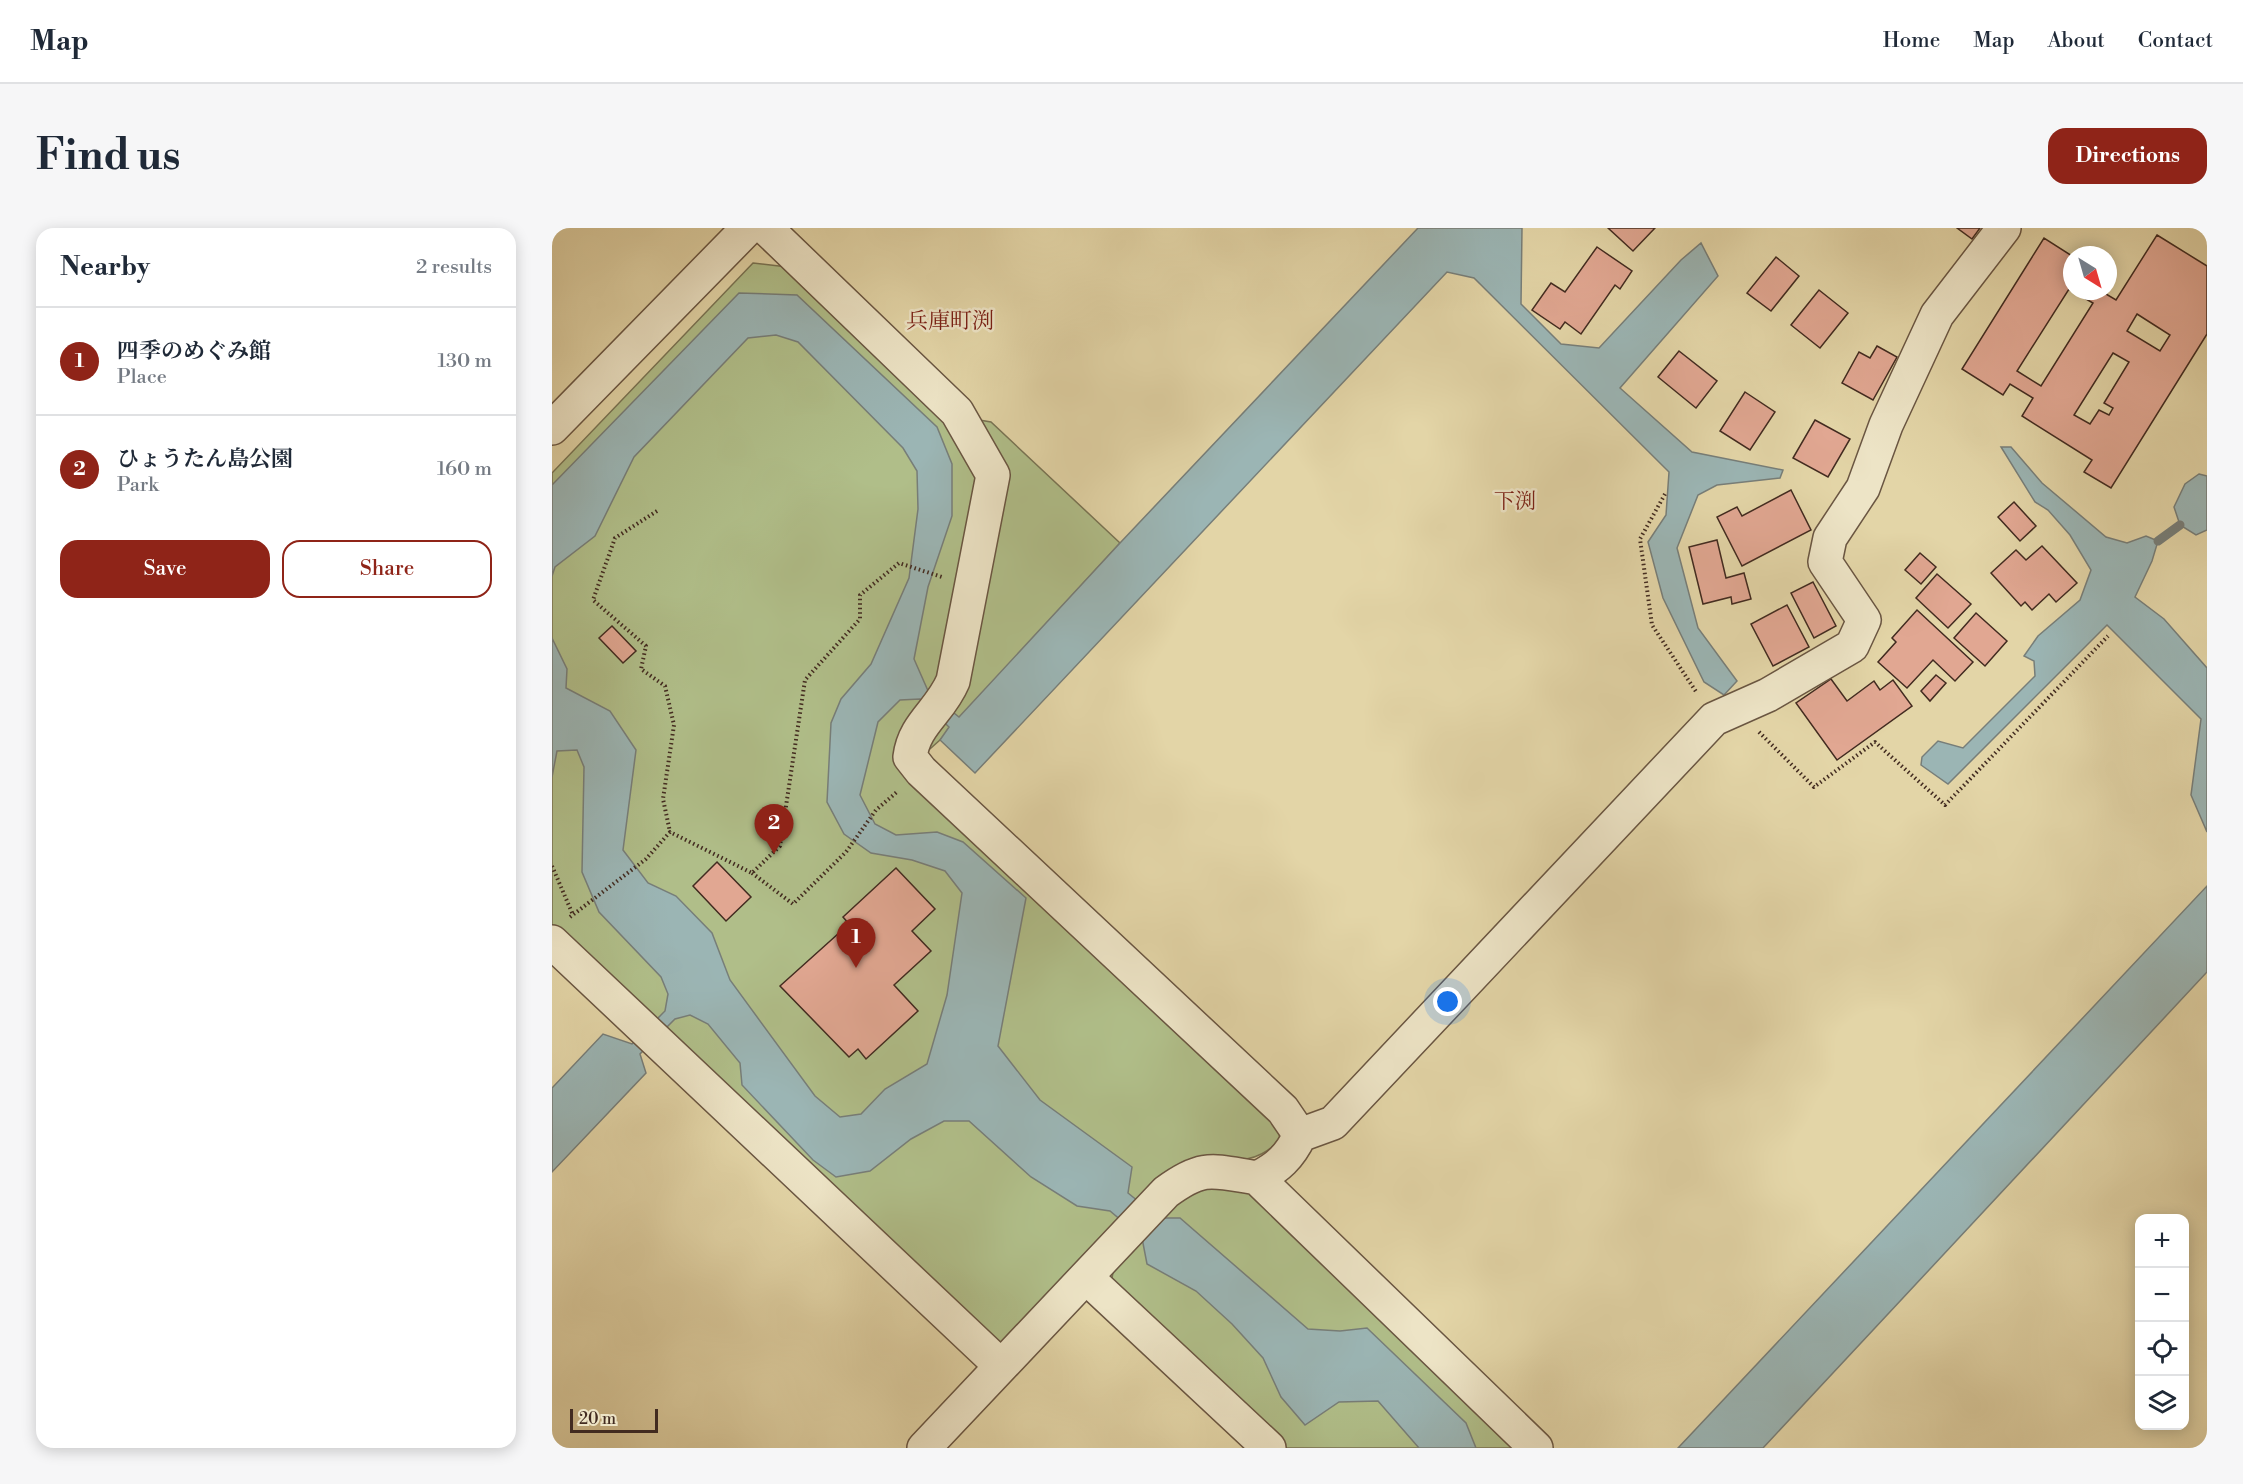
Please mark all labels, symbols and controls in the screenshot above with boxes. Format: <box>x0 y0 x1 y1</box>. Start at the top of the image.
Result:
text: Map <box>30 24 89 59</box>
text: Home <box>1883 28 1940 54</box>
text: Map <box>1973 28 2015 54</box>
text: About <box>2048 28 2105 54</box>
text: Contact <box>2138 28 2213 54</box>
button: Directions <box>2048 128 2207 184</box>
text: Find us <box>36 130 180 183</box>
north arrow <box>2063 246 2117 300</box>
text: Nearby <box>60 251 150 283</box>
text: 2 results <box>416 255 492 280</box>
district label: 兵庫町渕 <box>906 308 994 335</box>
text: 四季のめぐみ館 <box>117 338 271 365</box>
text: 1 <box>75 349 84 374</box>
text: 130 m <box>437 349 492 374</box>
text: Place <box>117 365 167 390</box>
text: ひょうたん島公園 <box>117 446 293 473</box>
text: 2 <box>73 457 86 482</box>
text: 160 m <box>437 457 492 482</box>
text: Park <box>117 473 159 498</box>
district label: 下渕 <box>1494 489 1536 515</box>
button: Save <box>60 540 270 598</box>
button: Share <box>282 540 492 598</box>
pin: 2 <box>754 804 794 854</box>
pin: 1 <box>836 918 876 968</box>
your location <box>1433 987 1462 1016</box>
map controls <box>2135 1214 2189 1430</box>
button: + <box>2135 1214 2189 1268</box>
button: − <box>2135 1268 2189 1322</box>
button: locate <box>2135 1322 2189 1376</box>
button: layers <box>2135 1376 2189 1430</box>
scale bar <box>570 1406 658 1434</box>
text: 20 m <box>579 1409 616 1429</box>

